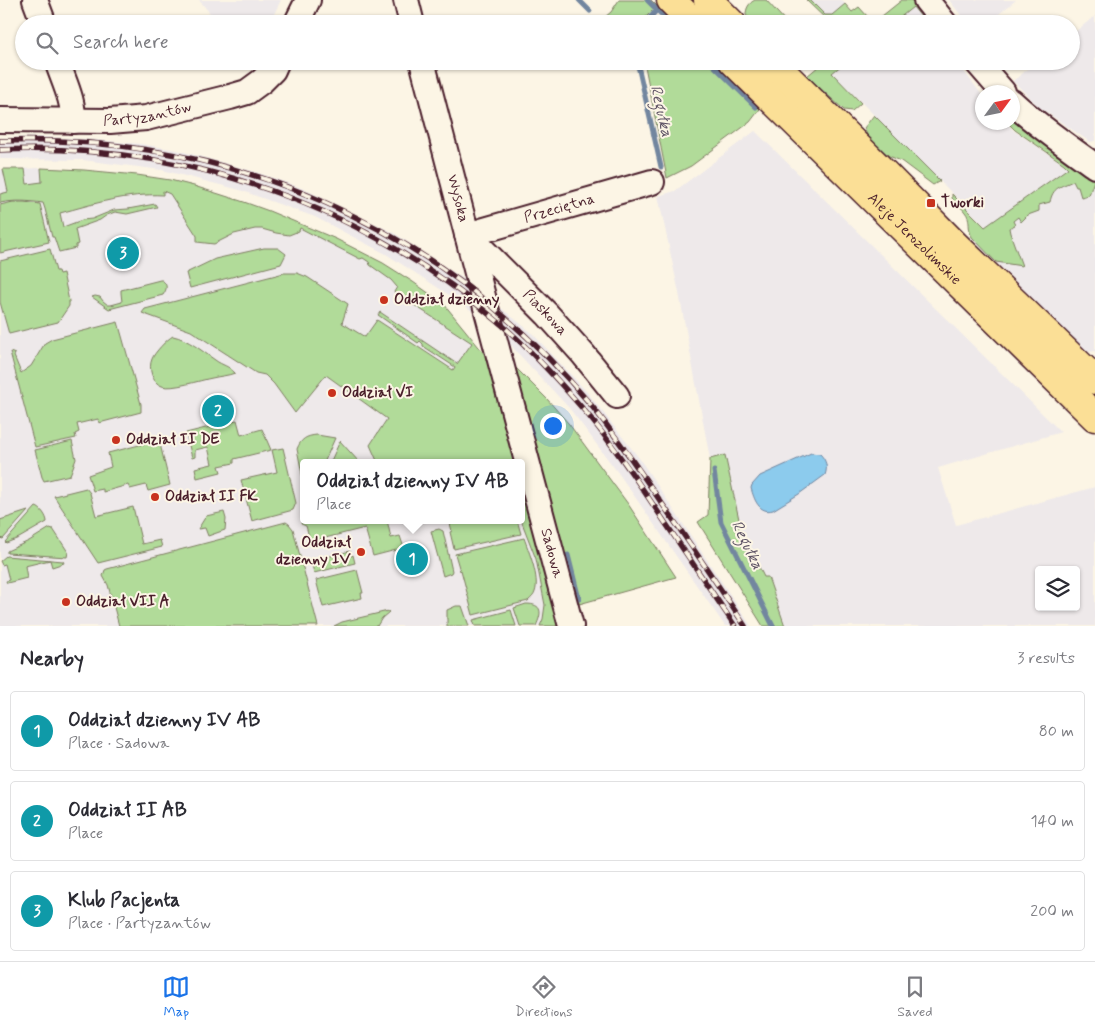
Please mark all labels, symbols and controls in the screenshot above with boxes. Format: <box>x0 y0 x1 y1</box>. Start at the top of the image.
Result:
search box <box>15 15 1080 70</box>
icon: search <box>33 29 61 57</box>
text: Search here <box>73 30 169 55</box>
water label: Regułka <box>643 83 677 139</box>
north arrow <box>975 85 1020 130</box>
street label: Partyzantów <box>103 97 194 131</box>
street label: Wysoka <box>442 172 473 224</box>
street label: Aleje Jerozolimskie <box>863 188 966 290</box>
street label: Przeciętna <box>522 189 597 228</box>
place label: Tworki <box>941 193 984 213</box>
marker: Tworki <box>925 197 937 209</box>
pin: 3 <box>107 234 139 272</box>
street label: Piaskowa <box>518 285 572 340</box>
place label: Oddział dzienny <box>394 290 500 310</box>
marker: Oddział dzienny <box>378 294 390 306</box>
place label: Oddział VI <box>342 383 413 403</box>
marker: Oddział VI <box>326 387 338 399</box>
pin: 2 <box>202 392 234 430</box>
your location <box>540 413 566 439</box>
place label: Oddział II DE <box>126 430 220 450</box>
marker: Oddział II DE <box>110 434 122 446</box>
popup <box>300 459 525 524</box>
text: Oddział dzienny IV AB <box>316 469 509 494</box>
place label: Oddział II FK <box>165 487 258 507</box>
marker: Oddział II FK <box>149 491 161 503</box>
text: Place <box>316 494 352 515</box>
water label: Regułka <box>724 517 768 574</box>
street label: Sadowa <box>535 526 568 581</box>
place label: Oddział dzienny IV <box>276 533 352 570</box>
pin: 1 <box>396 540 428 578</box>
marker: Oddział dzienny IV <box>355 546 367 558</box>
map controls <box>1035 566 1080 611</box>
button: layers <box>1035 566 1080 611</box>
place label: Oddział VII A <box>76 592 170 612</box>
marker: Oddział VII A <box>60 596 72 608</box>
text: Nearby <box>20 645 84 673</box>
text: 3 results <box>1017 648 1075 669</box>
text: Oddział dzienny IV AB <box>68 708 260 733</box>
text: 1 <box>33 721 41 742</box>
text: 80 m <box>1039 721 1074 742</box>
text: Place · Sadowa <box>68 733 169 754</box>
text: Oddział II AB <box>68 798 187 823</box>
text: 2 <box>33 811 41 832</box>
text: 140 m <box>1030 811 1074 832</box>
text: Place <box>68 823 103 844</box>
text: Klub Pacjenta <box>68 888 180 913</box>
text: 3 <box>33 901 41 922</box>
text: 200 m <box>1030 901 1074 922</box>
text: Place · Partyzantów <box>68 913 211 934</box>
tab: Map <box>162 973 190 1021</box>
tab: Directions <box>515 973 573 1021</box>
tab: Saved <box>897 973 933 1021</box>

